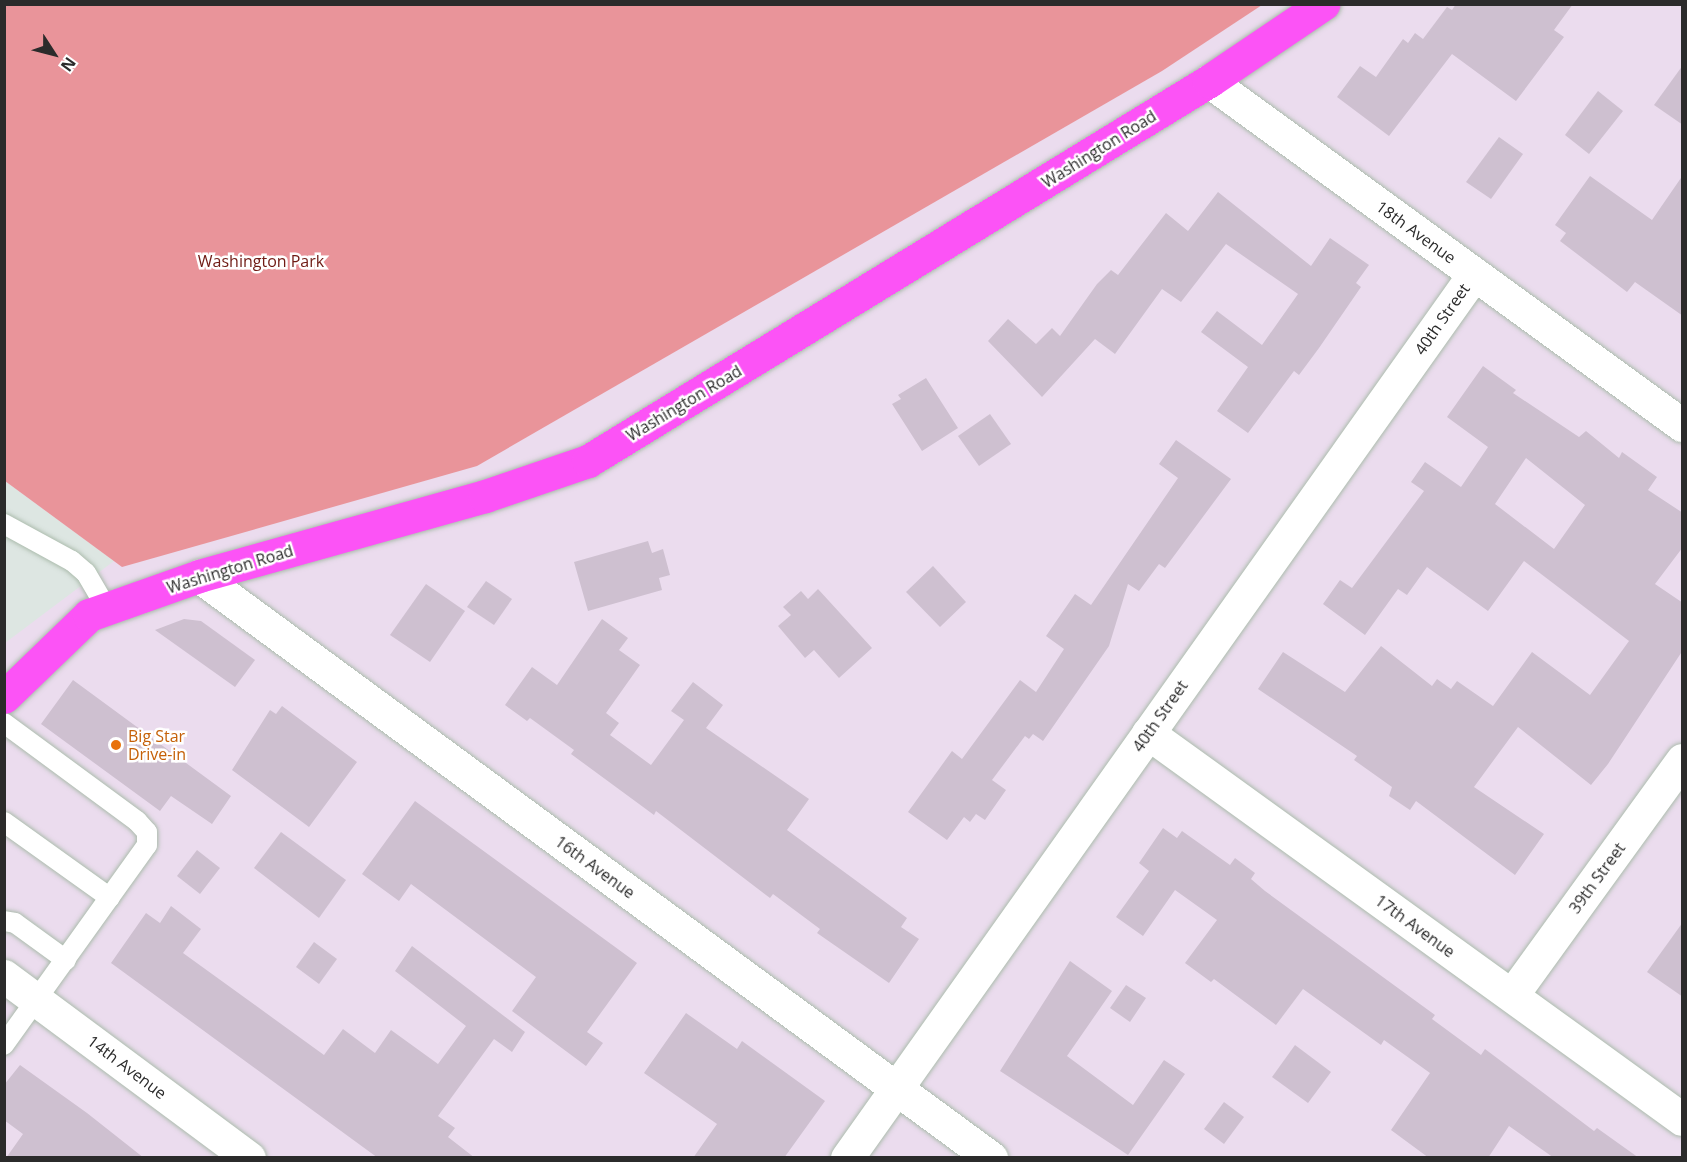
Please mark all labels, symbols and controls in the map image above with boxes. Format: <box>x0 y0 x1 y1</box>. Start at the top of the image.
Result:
north arrow <box>24 24 84 84</box>
text: N <box>56 53 81 76</box>
street label: Washington Road <box>1038 106 1160 192</box>
street label: 18th Avenue <box>1372 197 1460 267</box>
park label: Washington Park <box>198 251 324 271</box>
street label: 40th Street <box>1410 280 1474 358</box>
street label: Washington Road <box>623 361 745 445</box>
street label: Washington Road <box>164 541 296 597</box>
street label: 40th Street <box>1128 677 1192 755</box>
place label: Big Star Drive-in <box>128 726 186 764</box>
marker: Big Star Drive-in <box>109 738 123 752</box>
street label: 16th Avenue <box>551 832 639 902</box>
street label: 39th Street <box>1565 839 1629 917</box>
street label: 17th Avenue <box>1371 891 1459 961</box>
street label: 14th Avenue <box>84 1031 170 1103</box>

